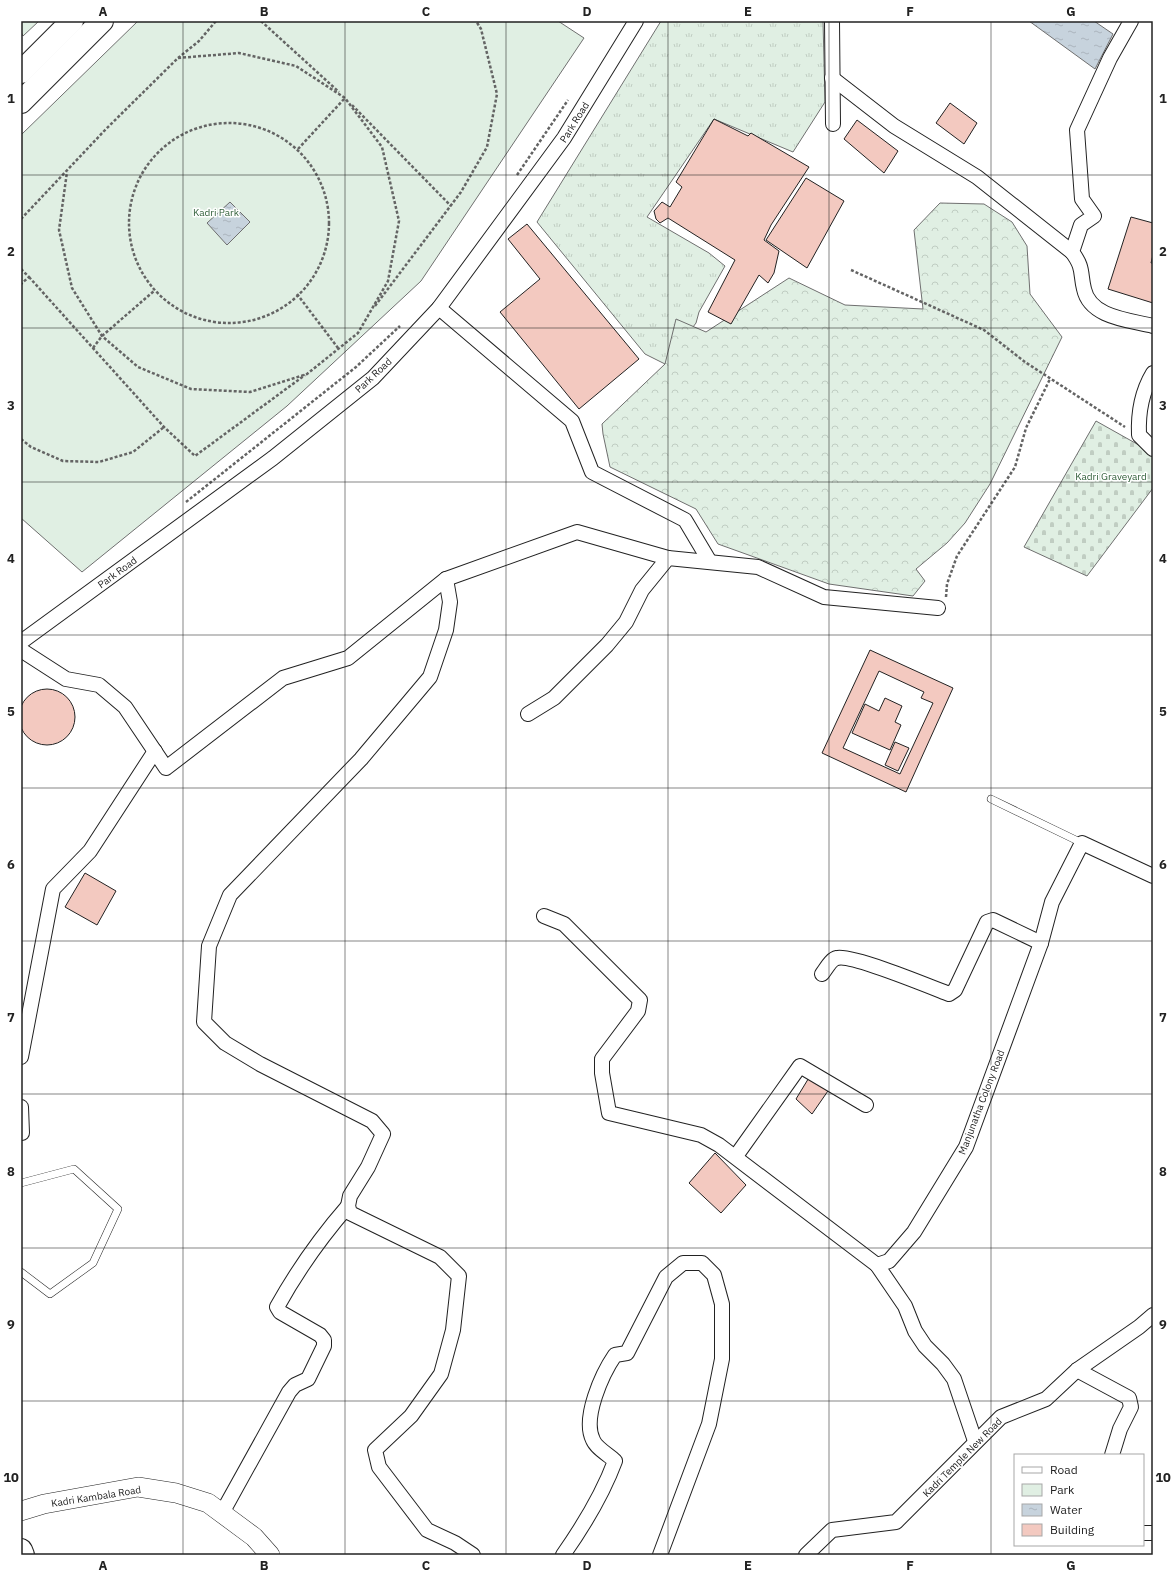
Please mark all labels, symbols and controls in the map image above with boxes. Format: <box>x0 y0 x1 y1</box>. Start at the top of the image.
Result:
text: A <box>99 3 108 20</box>
text: B <box>260 3 269 20</box>
text: C <box>422 3 431 20</box>
text: D <box>582 3 592 20</box>
text: E <box>744 3 752 20</box>
text: F <box>906 3 914 20</box>
text: G <box>1066 3 1076 20</box>
text: 1 <box>7 90 15 107</box>
text: 1 <box>1159 90 1167 107</box>
street label: Park Road <box>557 99 592 145</box>
park label: Kadri Park <box>193 206 240 219</box>
text: 2 <box>7 243 15 260</box>
text: 2 <box>1159 243 1167 260</box>
street label: Park Road <box>352 355 394 396</box>
text: 3 <box>7 397 15 414</box>
text: 3 <box>1159 397 1167 414</box>
park label: Kadri Graveyard <box>1075 470 1147 483</box>
text: 4 <box>7 550 15 567</box>
text: 4 <box>1159 550 1167 567</box>
street label: Park Road <box>95 554 140 591</box>
text: 5 <box>7 703 15 720</box>
text: 5 <box>1159 703 1167 720</box>
text: 6 <box>7 856 15 873</box>
text: 6 <box>1159 856 1167 873</box>
text: 7 <box>7 1009 15 1026</box>
text: 7 <box>1159 1009 1167 1026</box>
street label: Manjunatha Colony Road <box>955 1048 1007 1156</box>
text: 8 <box>7 1163 15 1180</box>
text: 8 <box>1159 1163 1167 1180</box>
text: 9 <box>7 1316 15 1333</box>
text: 9 <box>1159 1316 1167 1333</box>
street label: Kadri Temple New Road <box>920 1415 1005 1500</box>
legend <box>1014 1454 1144 1546</box>
text: Road <box>1050 1462 1078 1477</box>
text: 10 <box>3 1469 19 1486</box>
text: 10 <box>1155 1469 1171 1486</box>
text: Park <box>1050 1482 1075 1497</box>
street label: Kadri Kambala Road <box>50 1483 142 1510</box>
text: Water <box>1050 1502 1083 1517</box>
text: Building <box>1050 1522 1095 1537</box>
text: A <box>99 1557 108 1574</box>
text: B <box>260 1557 269 1574</box>
text: C <box>422 1557 431 1574</box>
text: D <box>582 1557 592 1574</box>
text: E <box>744 1557 752 1574</box>
text: F <box>906 1557 914 1574</box>
text: G <box>1066 1557 1076 1574</box>

